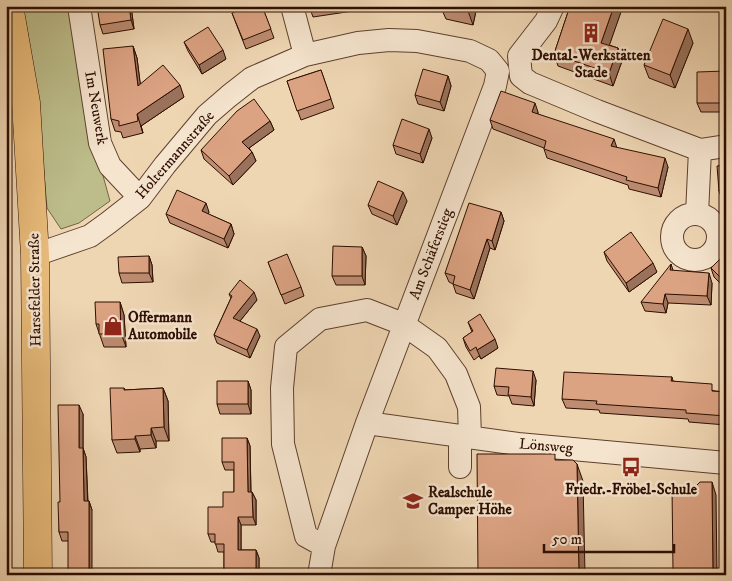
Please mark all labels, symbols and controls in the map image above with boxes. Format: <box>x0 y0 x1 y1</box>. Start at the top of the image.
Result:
building icon: Dental-Werkstätten Stade <box>580 22 602 44</box>
place label: Dental-Werkstätten Stade <box>532 46 651 82</box>
street label: Im Neuwerk <box>80 69 112 147</box>
street label: Holtermannstraße <box>131 107 219 203</box>
street label: Am Schäferstieg <box>405 205 457 302</box>
street label: Harsefelder Straße <box>25 233 45 347</box>
place label: Offermann Automobile <box>127 308 198 344</box>
shop icon: Offermann Automobile <box>102 315 124 337</box>
street label: Lönsweg <box>518 434 574 458</box>
bus stop icon: Friedr.-Fröbel-Schule <box>620 456 642 478</box>
place label: Friedr.-Fröbel-Schule <box>565 480 698 499</box>
place label: Realschule Camper Höhe <box>428 483 513 519</box>
school or university icon: Realschule Camper Höhe <box>402 490 424 512</box>
scale bar <box>544 521 674 553</box>
text: 50 m <box>552 530 582 549</box>

